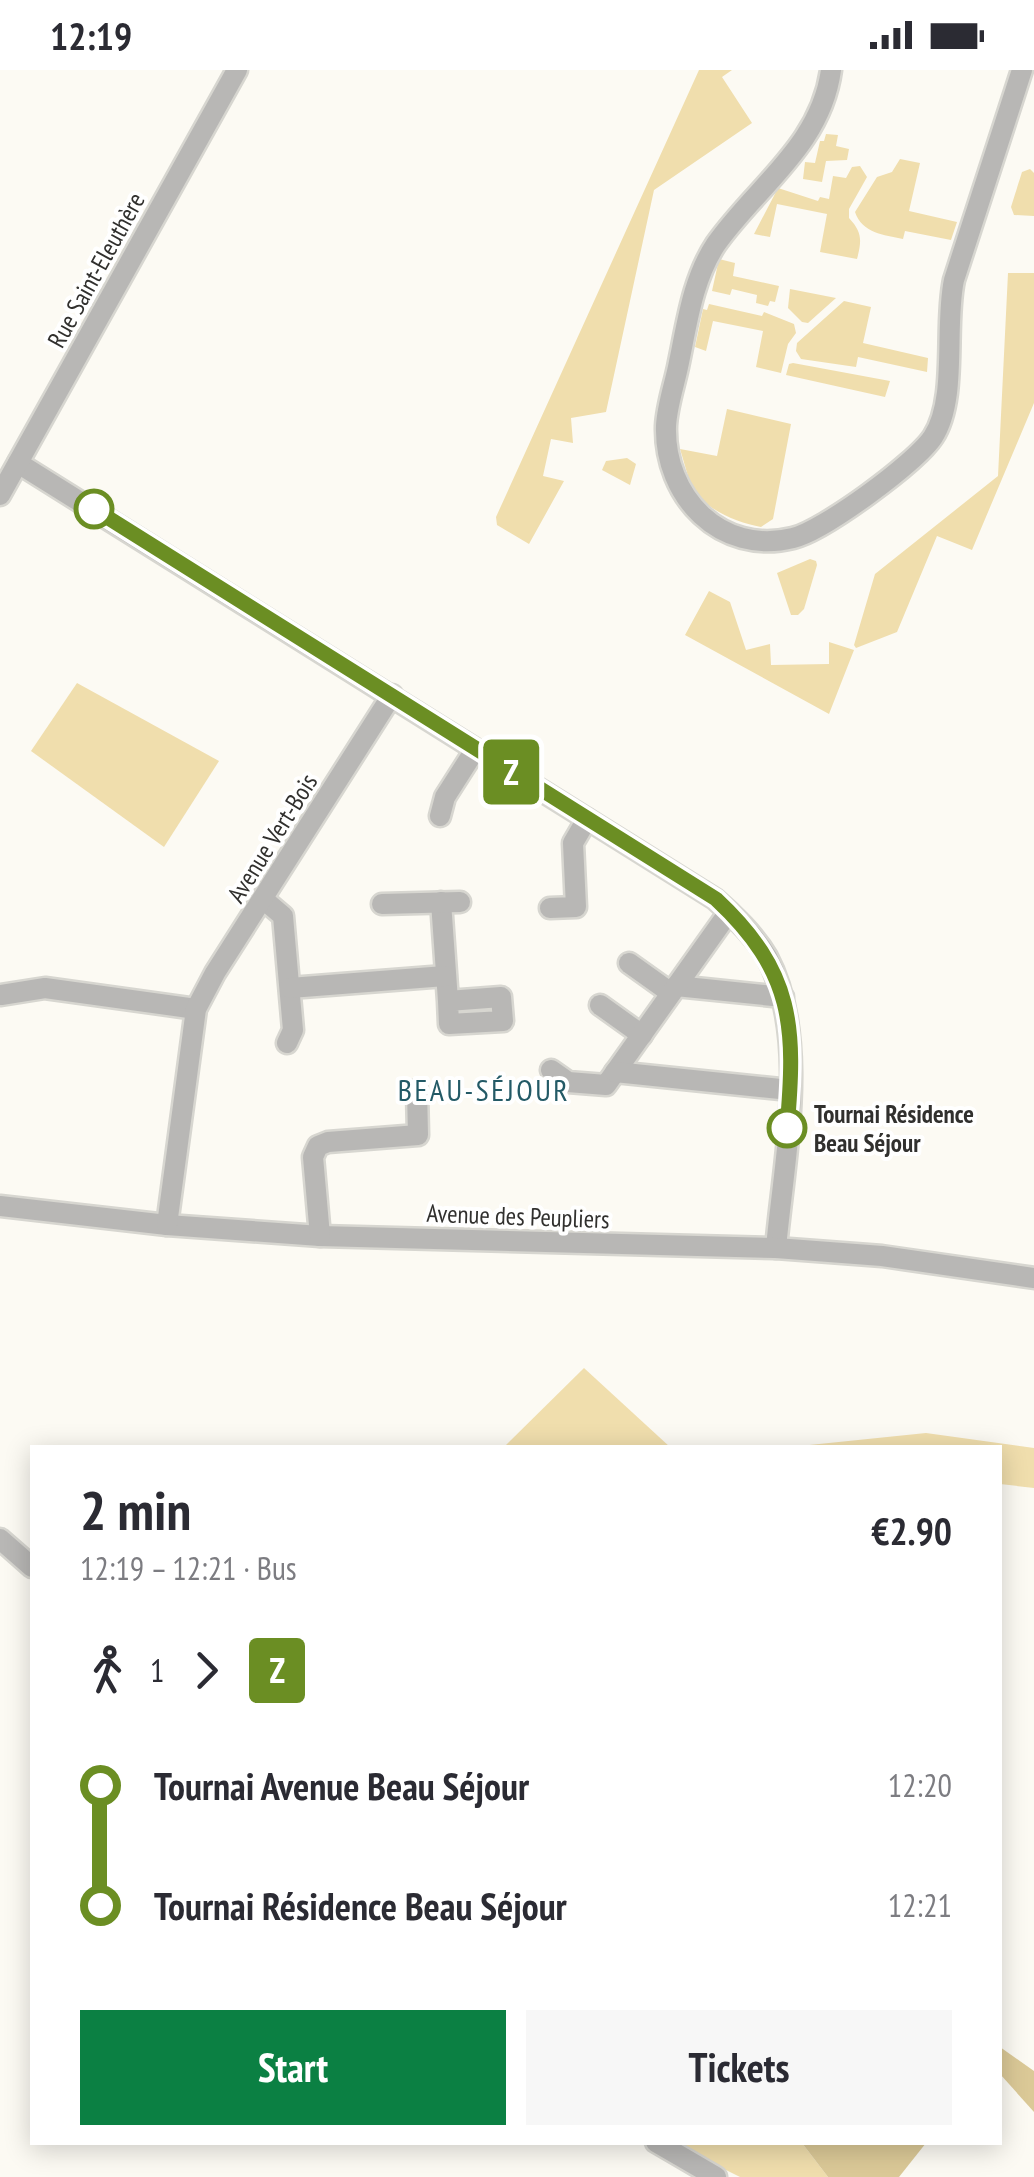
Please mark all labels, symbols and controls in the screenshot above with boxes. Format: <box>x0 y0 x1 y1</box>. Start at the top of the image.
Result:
text: 12:19 <box>50 11 132 60</box>
street label: Rue Saint-Eleuthère <box>40 187 152 353</box>
unlabelled marker <box>75 490 113 528</box>
line badge: Z <box>478 740 544 804</box>
text: Z <box>503 749 519 795</box>
street label: Avenue Vert-Bois <box>220 768 324 908</box>
district label: BEAU-SÉJOUR <box>398 1070 570 1109</box>
place label: Tournai Résidence Beau Séjour <box>814 1098 974 1159</box>
marker: Tournai Résidence Beau Séjour <box>768 1109 806 1147</box>
street label: Avenue des Peupliers <box>426 1197 610 1235</box>
text: 2 min <box>80 1474 191 1545</box>
text: €2.90 <box>871 1506 952 1555</box>
text: 12:19 – 12:21 · Bus <box>80 1547 297 1589</box>
icon: walk <box>80 1643 135 1698</box>
icon: forward <box>179 1643 234 1698</box>
text: Z <box>269 1647 285 1693</box>
text: 1 <box>150 1649 164 1691</box>
text: Tournai Avenue Beau Séjour <box>154 1761 529 1810</box>
text: 12:20 <box>888 1764 952 1806</box>
text: Tournai Résidence Beau Séjour <box>154 1881 567 1930</box>
text: 12:21 <box>888 1884 952 1926</box>
button: Start <box>80 2010 506 2125</box>
button: Tickets <box>526 2010 952 2125</box>

